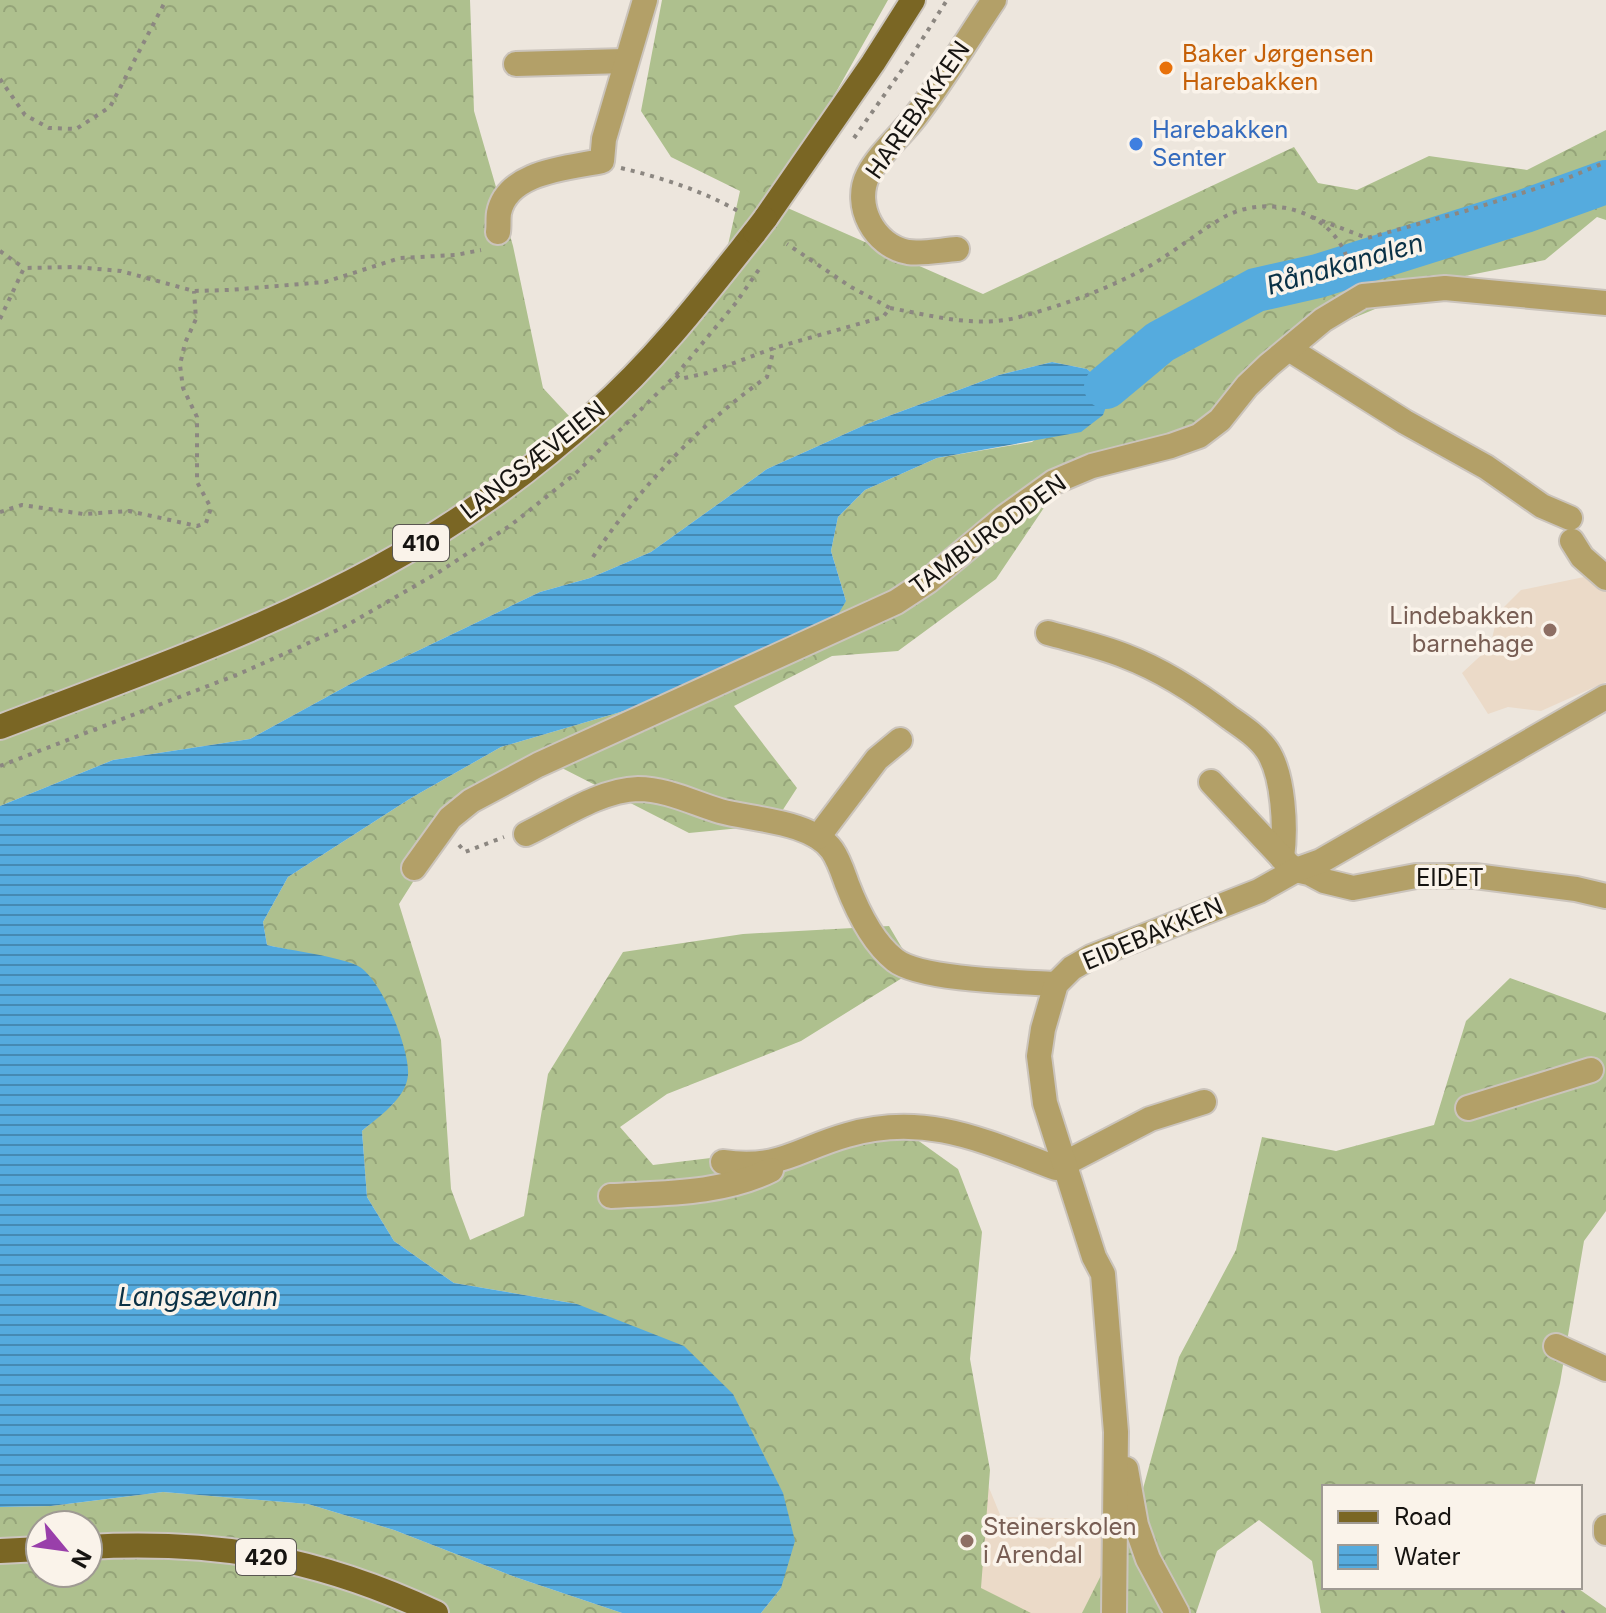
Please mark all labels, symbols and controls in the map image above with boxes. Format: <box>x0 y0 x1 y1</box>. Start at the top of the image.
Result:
street label: HAREBAKKEN <box>859 35 976 184</box>
place label: Baker Jørgensen Harebakken <box>1182 39 1374 96</box>
marker: Baker Jørgensen Harebakken <box>1157 59 1175 77</box>
place label: Harebakken Senter <box>1152 115 1288 172</box>
marker: Harebakken Senter <box>1127 135 1145 153</box>
water label: Rånakanalen <box>1263 226 1427 301</box>
street label: LANGSÆVEIEN <box>455 394 611 525</box>
street label: TAMBURODDEN <box>904 468 1072 601</box>
road number: 410 <box>393 525 449 561</box>
place label: Lindebakken barnehage <box>1389 601 1534 658</box>
marker: Lindebakken barnehage <box>1541 621 1559 639</box>
street label: EIDET <box>1416 863 1484 892</box>
street label: EIDEBAKKEN <box>1078 891 1227 976</box>
water label: Langsævann <box>118 1281 278 1312</box>
legend <box>1322 1485 1582 1589</box>
text: Road <box>1394 1502 1452 1531</box>
north arrow <box>24 1509 104 1589</box>
place label: Steinerskolen i Arendal <box>983 1512 1137 1569</box>
marker: Steinerskolen i Arendal <box>958 1532 976 1550</box>
road number: 420 <box>236 1539 296 1575</box>
text: Water <box>1394 1542 1461 1571</box>
text: N <box>66 1545 97 1572</box>

